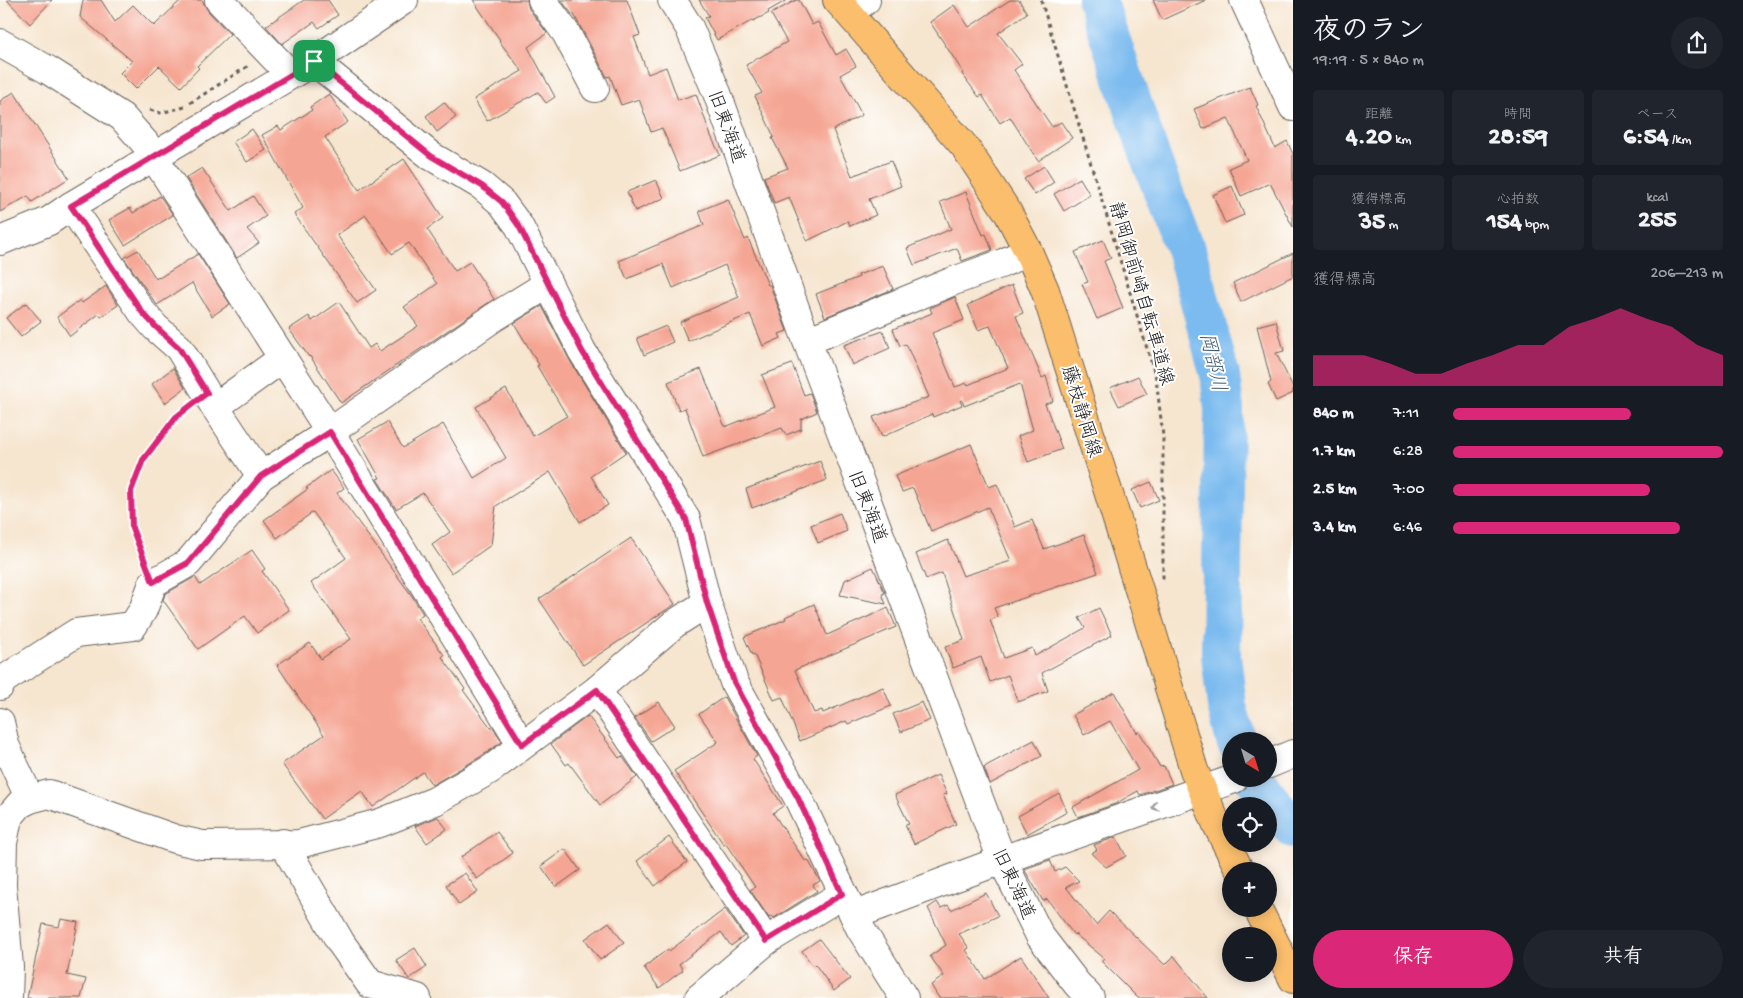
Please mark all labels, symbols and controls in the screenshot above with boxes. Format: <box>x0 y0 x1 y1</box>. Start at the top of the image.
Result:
text: 夜のラン <box>1313 16 1425 49</box>
button: share <box>1671 17 1723 69</box>
pin <box>293 40 335 82</box>
icon: arrive <box>300 47 328 75</box>
text: 19:19 · 5 × 840 m <box>1313 52 1424 71</box>
street label: 旧東海道 <box>701 87 749 167</box>
text: 距離 <box>1365 107 1393 124</box>
text: 時間 <box>1504 107 1532 124</box>
text: ペース <box>1637 107 1678 124</box>
text: 4.20 <box>1346 124 1392 153</box>
text: 28:59 <box>1488 124 1548 153</box>
text: 6:54 <box>1623 124 1669 153</box>
text: km <box>1392 132 1411 149</box>
text: /km <box>1669 132 1692 149</box>
text: kcal <box>1646 190 1668 207</box>
text: 獲得標高 <box>1351 192 1407 209</box>
text: 心拍数 <box>1497 192 1539 209</box>
street label: 静岡御前崎自転車道線 <box>1102 199 1178 388</box>
text: 255 <box>1638 207 1677 236</box>
text: 35 <box>1359 209 1385 238</box>
text: 154 <box>1487 209 1522 238</box>
text: m <box>1385 217 1398 234</box>
text: bpm <box>1522 217 1549 234</box>
text: 206–213 m <box>1650 265 1723 284</box>
text: 獲得標高 <box>1313 272 1377 291</box>
water label: 岡部川 <box>1193 331 1230 395</box>
street label: 藤枝静岡線 <box>1055 363 1105 461</box>
text: 840 m <box>1313 405 1354 424</box>
text: 7:11 <box>1393 405 1419 424</box>
text: 1.7 km <box>1313 443 1355 462</box>
text: 6:28 <box>1393 443 1423 462</box>
street label: 旧東海道 <box>841 467 891 547</box>
text: 2.5 km <box>1313 481 1357 500</box>
text: 7:00 <box>1393 481 1425 500</box>
text: 3.4 km <box>1313 519 1356 538</box>
text: 6:46 <box>1393 519 1422 538</box>
north arrow <box>1222 732 1278 788</box>
map controls <box>1222 732 1277 982</box>
button: locate <box>1222 797 1277 852</box>
one-way arrow <box>1152 801 1160 811</box>
street label: 旧東海道 <box>985 845 1039 924</box>
button: + <box>1222 862 1277 917</box>
button: − <box>1222 927 1277 982</box>
button: 保存 <box>1313 930 1513 988</box>
button: 共有 <box>1523 930 1723 988</box>

